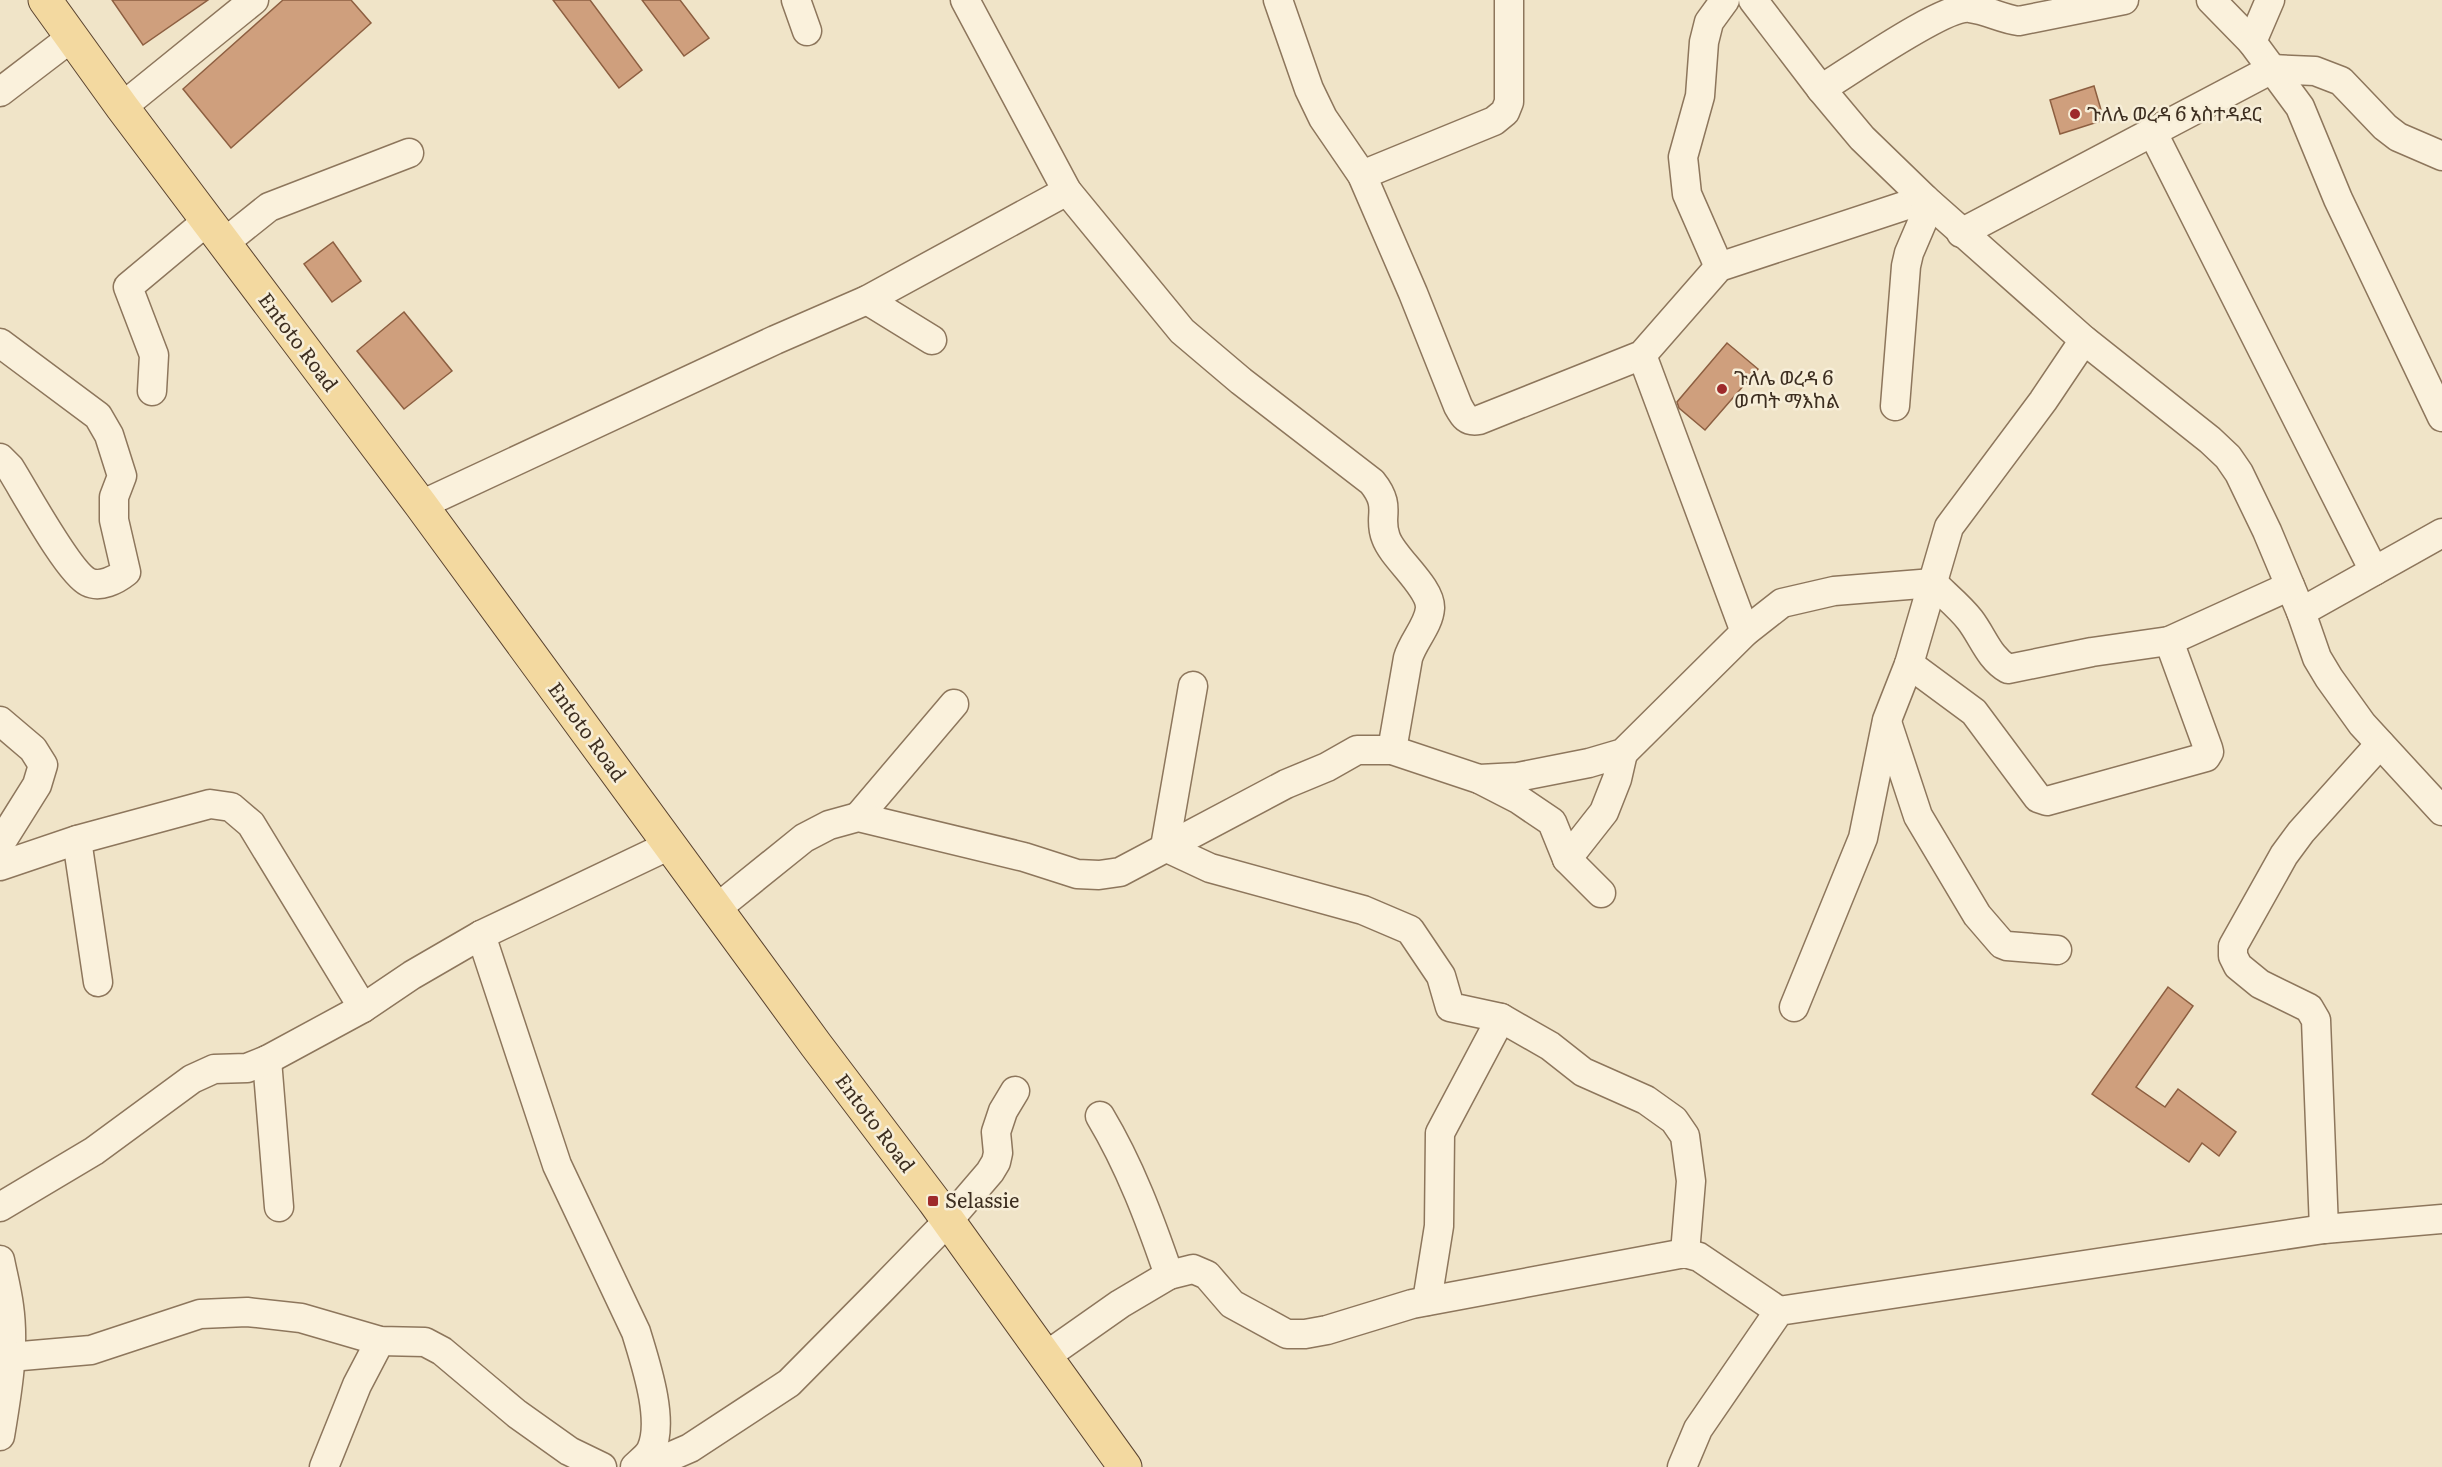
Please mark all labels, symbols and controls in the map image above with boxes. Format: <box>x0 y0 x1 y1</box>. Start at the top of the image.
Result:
place label: ጉለሌ ወረዳ 6 አስተዳደር <box>2087 97 2262 127</box>
marker: ጉለሌ ወረዳ 6 አስተዳደር <box>2068 107 2082 121</box>
street label: Entoto Road <box>252 285 347 397</box>
place label: ጉለሌ ወረዳ 6 ወጣት ማእከል <box>1734 361 1840 414</box>
marker: ጉለሌ ወረዳ 6 ወጣት ማእከል <box>1715 382 1729 396</box>
street label: Entoto Road <box>542 675 635 787</box>
street label: Entoto Road <box>829 1066 924 1178</box>
place label: Selassie <box>945 1184 1019 1214</box>
marker: Selassie <box>926 1194 940 1208</box>

